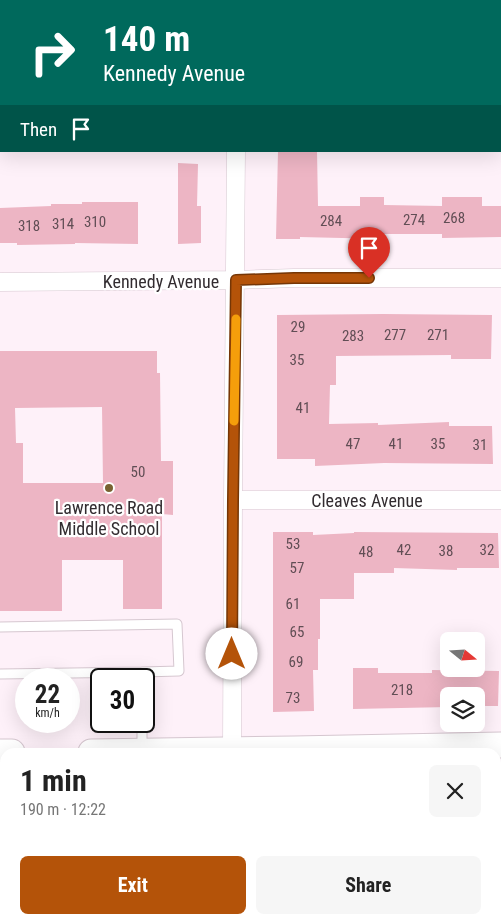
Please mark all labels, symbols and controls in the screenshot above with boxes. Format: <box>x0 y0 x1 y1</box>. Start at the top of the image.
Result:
text: 140 m <box>103 19 190 60</box>
icon: right <box>20 20 85 85</box>
text: Kennedy Avenue <box>103 61 245 86</box>
icon: arrive <box>67 115 95 143</box>
text: Then <box>20 118 57 141</box>
house number: 268 <box>443 209 465 227</box>
house number: 274 <box>403 211 425 229</box>
house number: 284 <box>320 212 342 230</box>
house number: 310 <box>84 213 106 231</box>
house number: 314 <box>52 215 74 233</box>
house number: 318 <box>18 217 40 235</box>
pin <box>348 227 390 278</box>
icon: arrive <box>355 234 383 262</box>
street label: Kennedy Avenue <box>103 271 219 292</box>
house number: 29 <box>291 318 305 336</box>
house number: 277 <box>384 326 406 344</box>
house number: 271 <box>427 326 449 344</box>
house number: 283 <box>342 327 364 345</box>
house number: 35 <box>290 351 304 369</box>
house number: 41 <box>296 399 310 417</box>
house number: 47 <box>346 435 360 453</box>
house number: 41 <box>389 435 403 453</box>
house number: 35 <box>431 435 445 453</box>
house number: 31 <box>473 436 487 454</box>
house number: 50 <box>131 463 145 481</box>
marker: Lawrence Road Middle School <box>103 482 115 494</box>
street label: Cleaves Avenue <box>311 490 423 511</box>
place label: Lawrence Road Middle School <box>55 497 163 539</box>
house number: 53 <box>286 535 300 553</box>
house number: 42 <box>397 541 411 559</box>
house number: 32 <box>480 541 494 559</box>
house number: 38 <box>439 542 453 560</box>
house number: 48 <box>359 543 373 561</box>
house number: 57 <box>290 559 304 577</box>
house number: 61 <box>286 595 300 613</box>
house number: 65 <box>290 623 304 641</box>
position arrow <box>205 627 257 679</box>
north arrow <box>440 632 485 678</box>
map controls <box>440 632 485 732</box>
house number: 69 <box>289 653 303 671</box>
speed limit sign: 30 <box>90 668 155 733</box>
text: 22 <box>35 680 60 709</box>
house number: 218 <box>391 681 413 699</box>
button: layers <box>440 687 485 732</box>
house number: 73 <box>286 689 300 707</box>
text: km/h <box>35 706 60 720</box>
text: 1 min <box>20 763 87 798</box>
button: close <box>429 765 481 817</box>
text: 190 m · 12:22 <box>20 800 106 819</box>
button: Exit <box>20 856 246 914</box>
button: Share <box>256 856 481 914</box>

